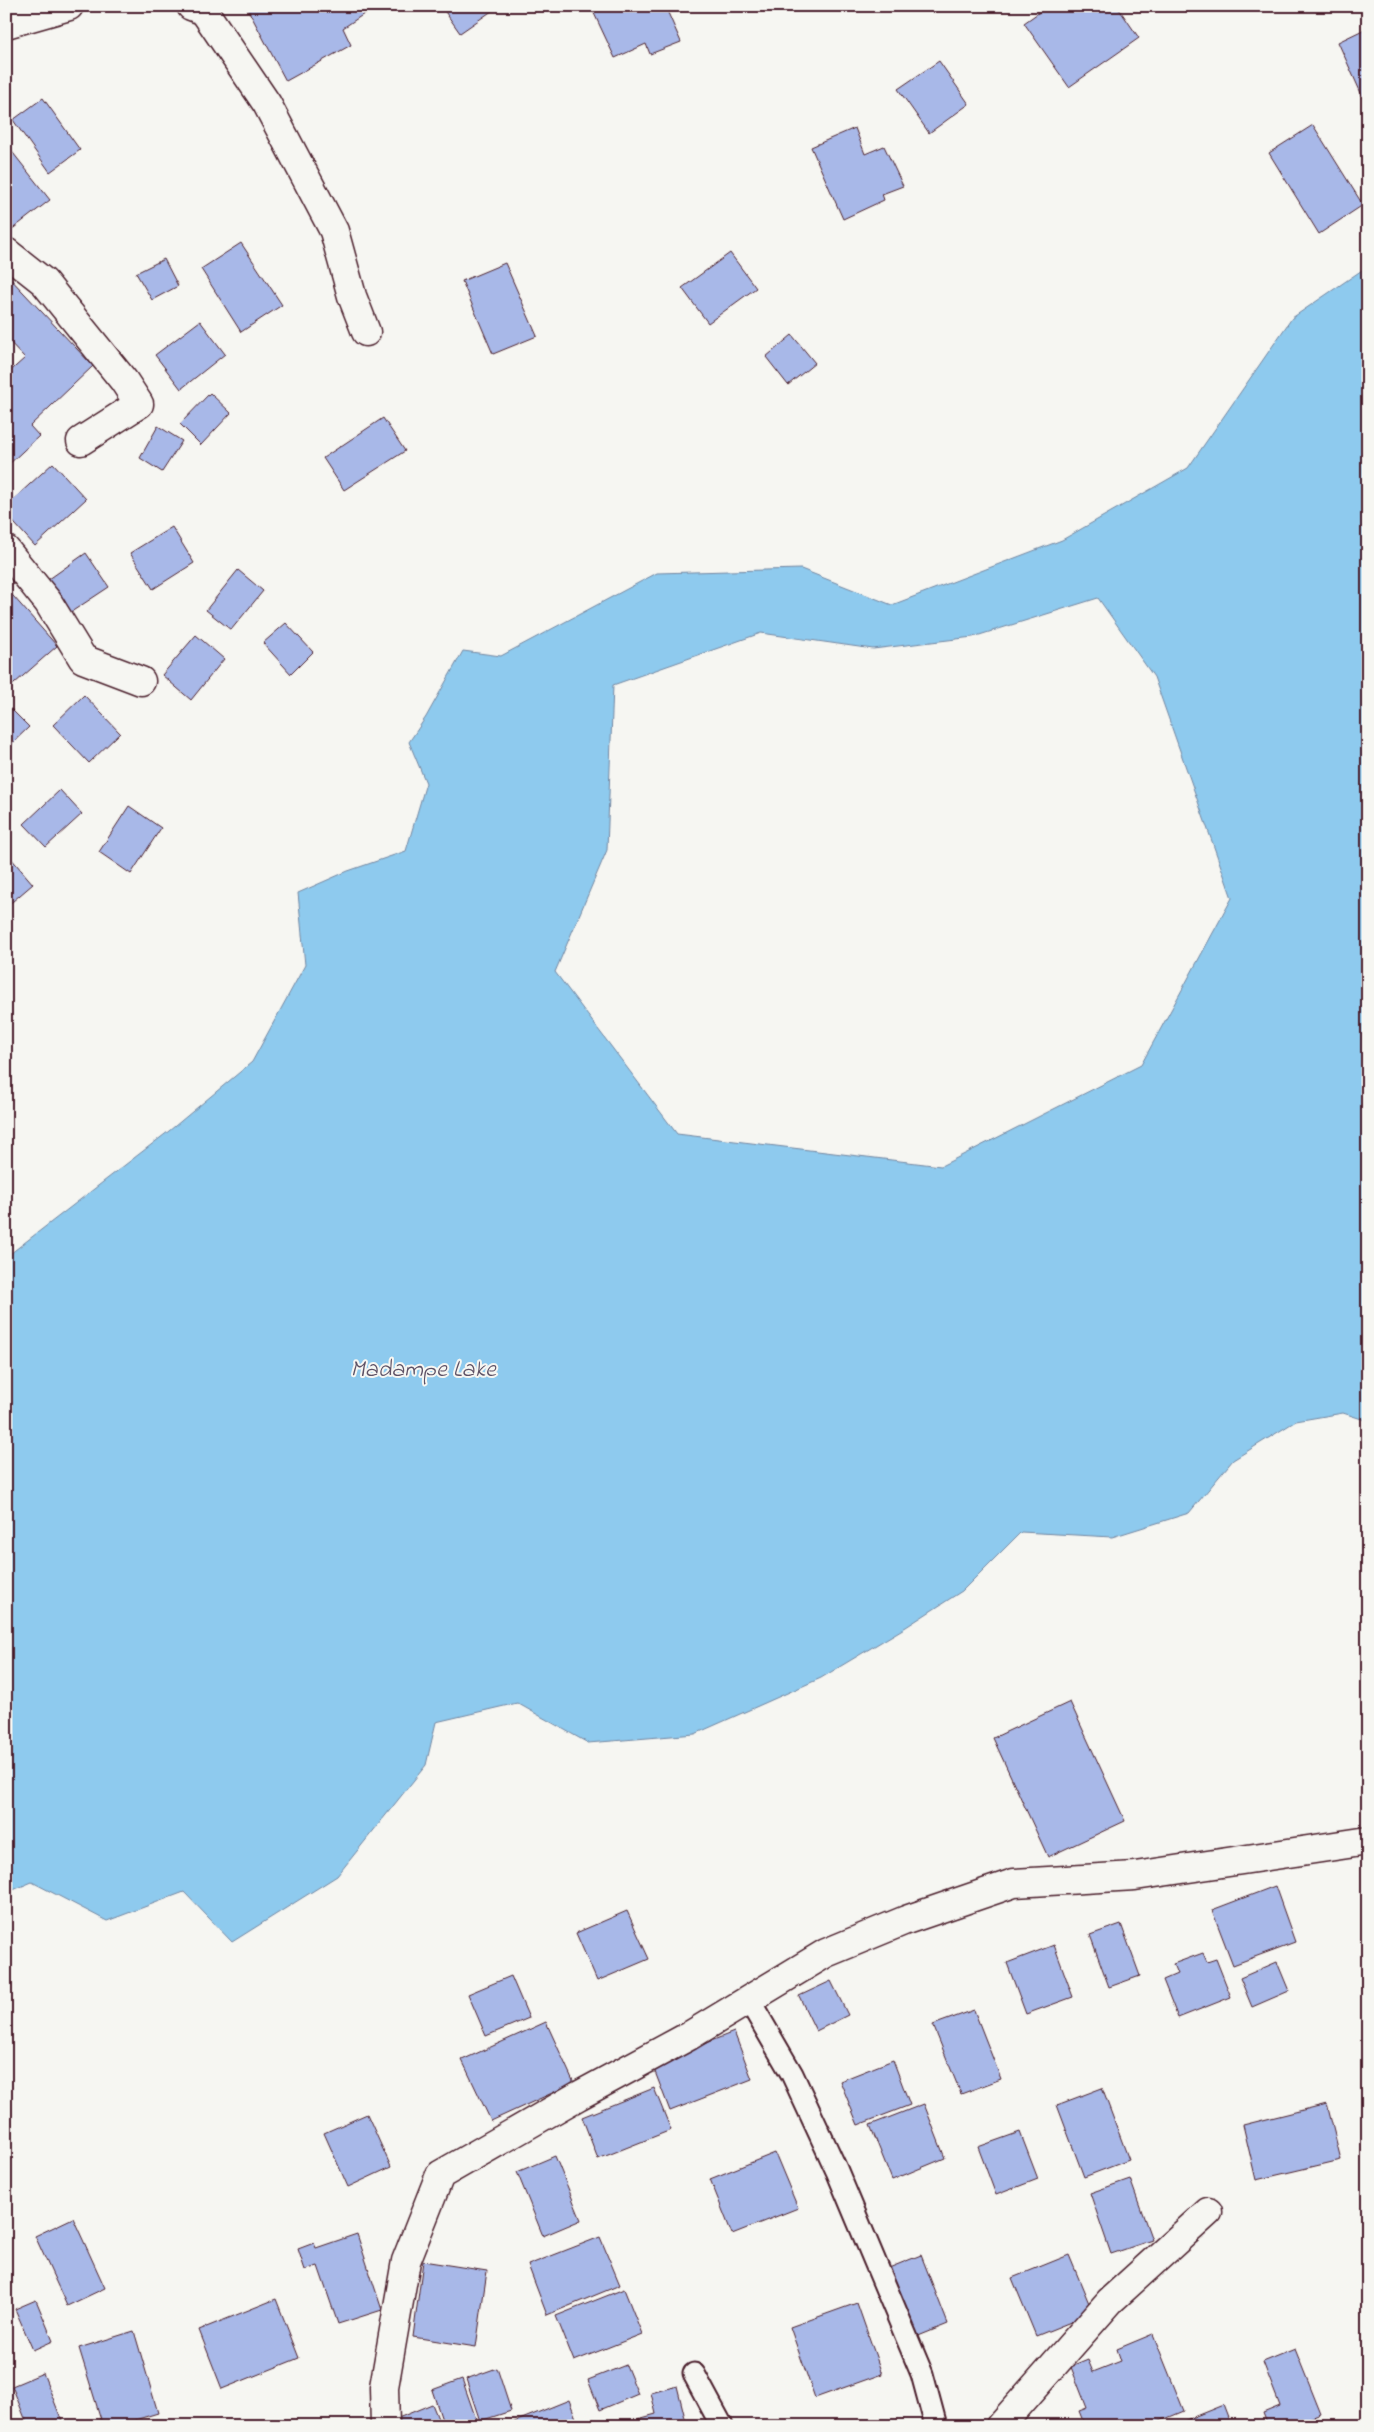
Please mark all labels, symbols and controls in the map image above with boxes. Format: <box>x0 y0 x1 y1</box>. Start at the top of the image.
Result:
water label: Madampe Lake <box>350 1353 497 1388</box>

